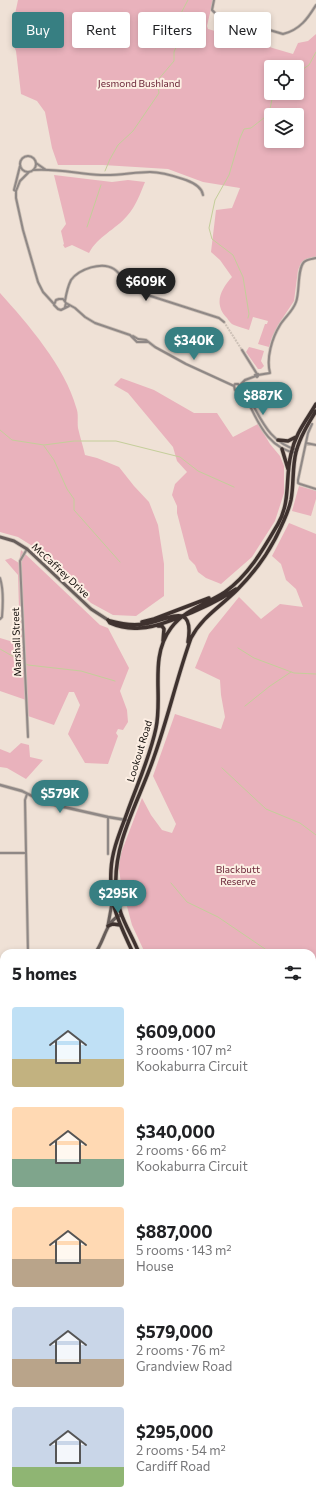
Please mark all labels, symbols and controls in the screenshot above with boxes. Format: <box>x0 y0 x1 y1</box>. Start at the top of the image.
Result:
chip: Buy <box>12 12 64 48</box>
chip: Rent <box>72 12 130 48</box>
chip: Filters <box>138 12 206 48</box>
chip: New <box>214 12 271 48</box>
map controls <box>264 60 304 148</box>
button: locate <box>264 60 304 100</box>
park label: Jesmond Bushland <box>98 77 180 89</box>
button: layers <box>264 108 304 148</box>
pin: $609K <box>118 268 174 302</box>
text: $609K <box>125 273 167 289</box>
pin: $340K <box>166 327 222 361</box>
text: $340K <box>174 332 214 348</box>
pin: $887K <box>235 382 291 416</box>
text: $887K <box>243 387 283 403</box>
street label: McCaffrey Drive <box>30 540 92 600</box>
street label: Marshall Street <box>9 607 23 677</box>
street label: Lookout Road <box>124 719 154 783</box>
pin: $579K <box>32 780 88 814</box>
text: $579K <box>40 785 80 801</box>
park label: Blackbutt Reserve <box>216 863 260 887</box>
pin: $295K <box>90 880 146 914</box>
text: $295K <box>98 885 138 901</box>
icon: filters <box>282 962 304 984</box>
text: 5 homes <box>12 963 77 984</box>
text: $609,000 <box>136 1021 216 1042</box>
icon: home <box>44 1023 92 1071</box>
text: 3 rooms · 107 m² <box>136 1042 232 1058</box>
text: Kookaburra Circuit <box>136 1058 248 1074</box>
text: $340,000 <box>136 1121 215 1142</box>
icon: home <box>44 1123 92 1171</box>
text: 2 rooms · 66 m² <box>136 1142 226 1158</box>
text: Kookaburra Circuit <box>136 1158 248 1174</box>
text: $887,000 <box>136 1221 213 1242</box>
icon: home <box>44 1223 92 1271</box>
text: 5 rooms · 143 m² <box>136 1242 232 1258</box>
text: House <box>136 1258 174 1274</box>
text: $579,000 <box>136 1321 213 1342</box>
icon: home <box>44 1323 92 1371</box>
text: 2 rooms · 76 m² <box>136 1342 225 1358</box>
text: Grandview Road <box>136 1358 232 1374</box>
text: $295,000 <box>136 1421 213 1442</box>
icon: home <box>44 1423 92 1471</box>
text: 2 rooms · 54 m² <box>136 1442 226 1458</box>
text: Cardiff Road <box>136 1458 210 1474</box>

